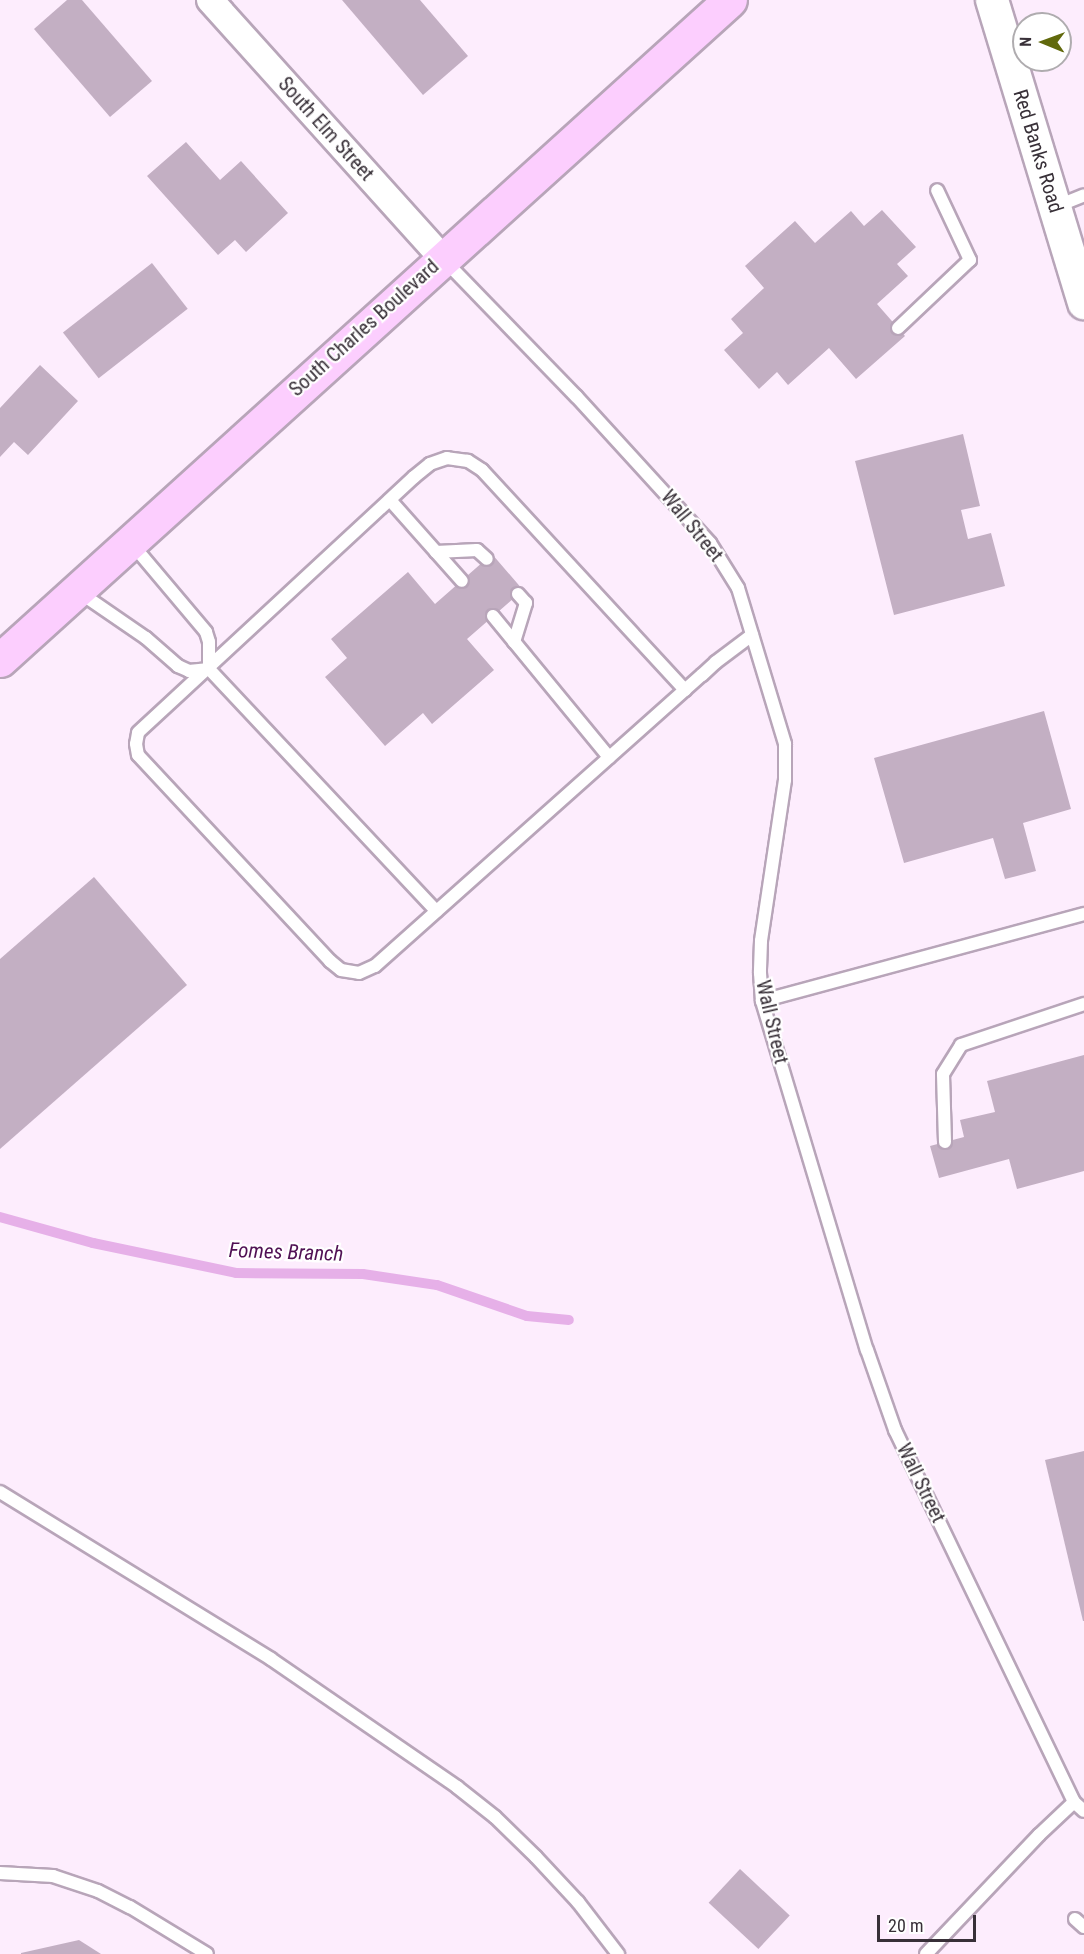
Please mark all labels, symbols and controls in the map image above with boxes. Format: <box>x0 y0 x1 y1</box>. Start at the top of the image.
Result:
north arrow <box>1012 12 1072 72</box>
text: N <box>1016 37 1035 47</box>
street label: South Elm Street <box>273 72 379 186</box>
street label: Red Banks Road <box>1008 86 1068 216</box>
street label: South Charles Boulevard <box>284 255 444 401</box>
street label: Wall Street <box>656 485 728 567</box>
street label: Wall Street <box>751 978 793 1066</box>
water label: Fomes Branch <box>228 1237 344 1267</box>
street label: Wall Street <box>892 1439 950 1527</box>
scale bar <box>880 1903 979 1941</box>
text: 20 m <box>888 1915 923 1936</box>

